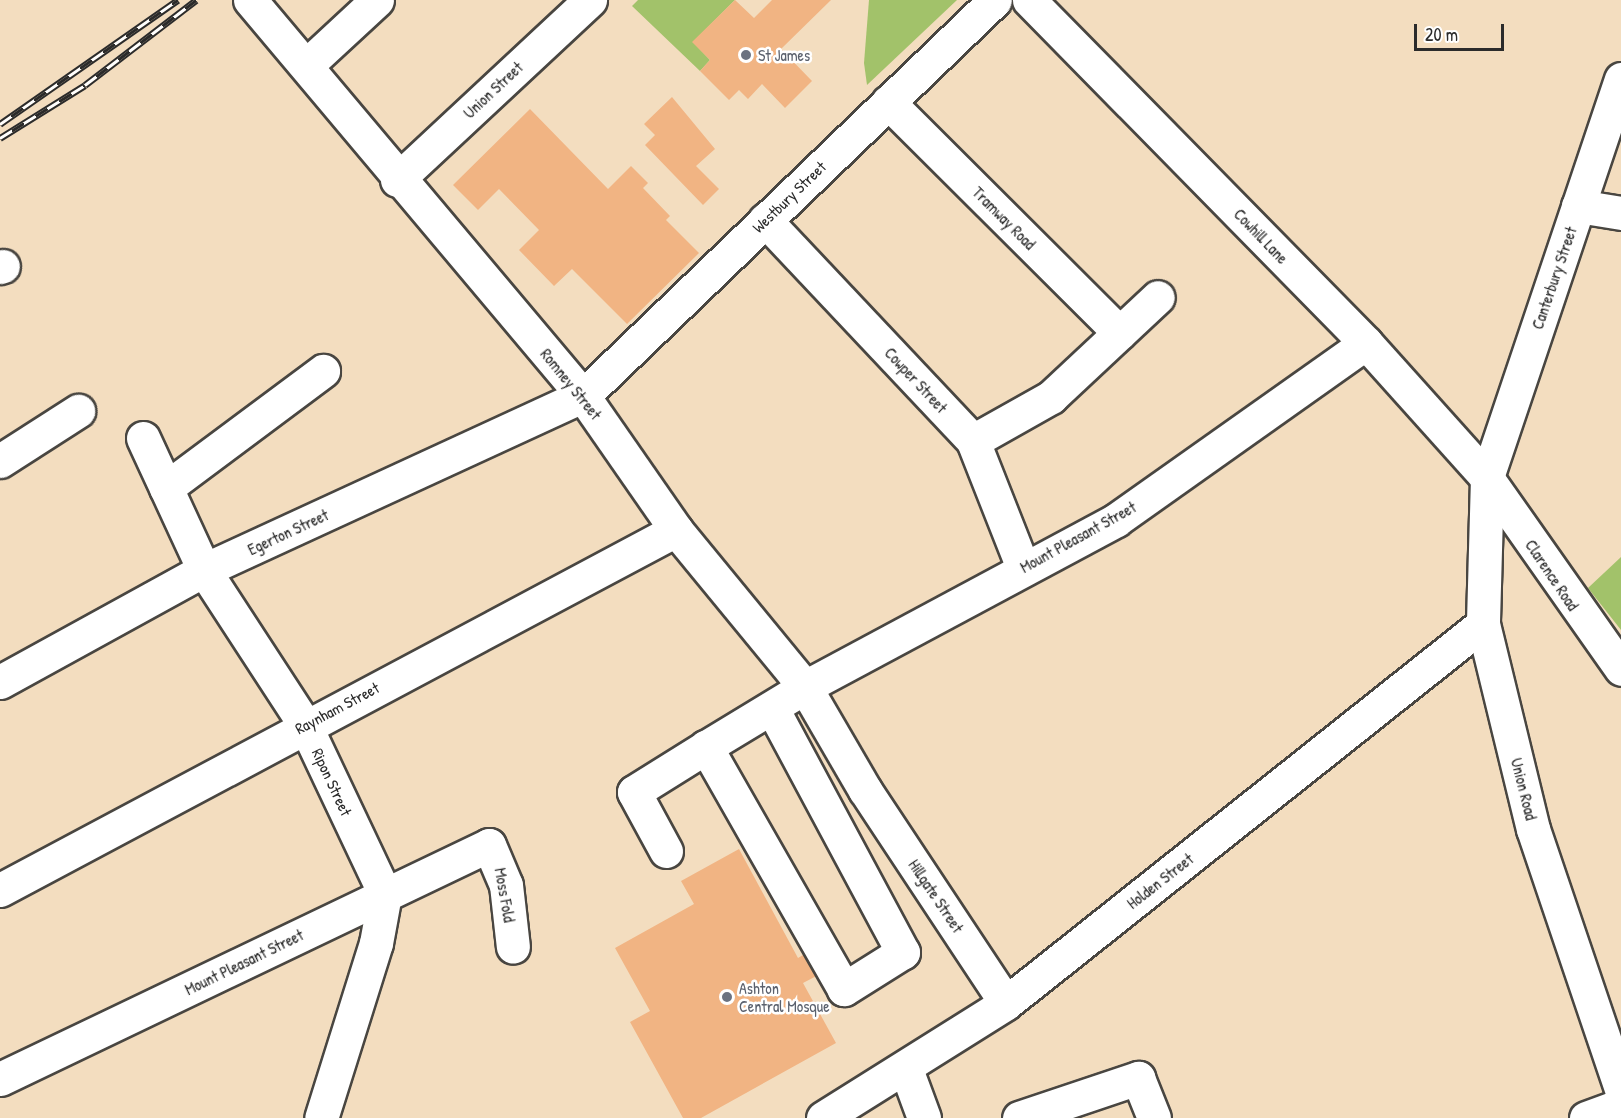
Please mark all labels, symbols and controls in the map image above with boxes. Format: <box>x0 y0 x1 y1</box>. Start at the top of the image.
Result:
scale bar <box>1417 12 1507 50</box>
text: 20 m <box>1425 22 1458 47</box>
place label: St James <box>758 45 810 65</box>
marker: St James <box>739 48 753 62</box>
street label: Union Street <box>459 58 527 122</box>
street label: Westbury Street <box>748 157 830 237</box>
street label: Tramway Road <box>969 183 1039 253</box>
street label: Cowhill Lane <box>1230 204 1292 268</box>
street label: Canterbury Street <box>1527 224 1581 332</box>
street label: Cowper Street <box>881 343 951 417</box>
street label: Romney Street <box>537 345 605 423</box>
street label: Mount Pleasant Street <box>1017 497 1139 577</box>
street label: Egerton Street <box>245 505 331 559</box>
street label: Clarence Road <box>1521 536 1583 614</box>
street label: Raynham Street <box>292 678 382 738</box>
street label: Ripon Street <box>308 745 356 819</box>
street label: Union Road <box>1507 756 1541 822</box>
street label: Holden Street <box>1123 849 1197 913</box>
street label: Hillgate Street <box>905 856 967 936</box>
street label: Moss Fold <box>491 866 519 924</box>
street label: Mount Pleasant Street <box>182 925 306 999</box>
place label: Ashton Central Mosque <box>739 978 830 1016</box>
marker: Ashton Central Mosque <box>720 990 734 1004</box>

